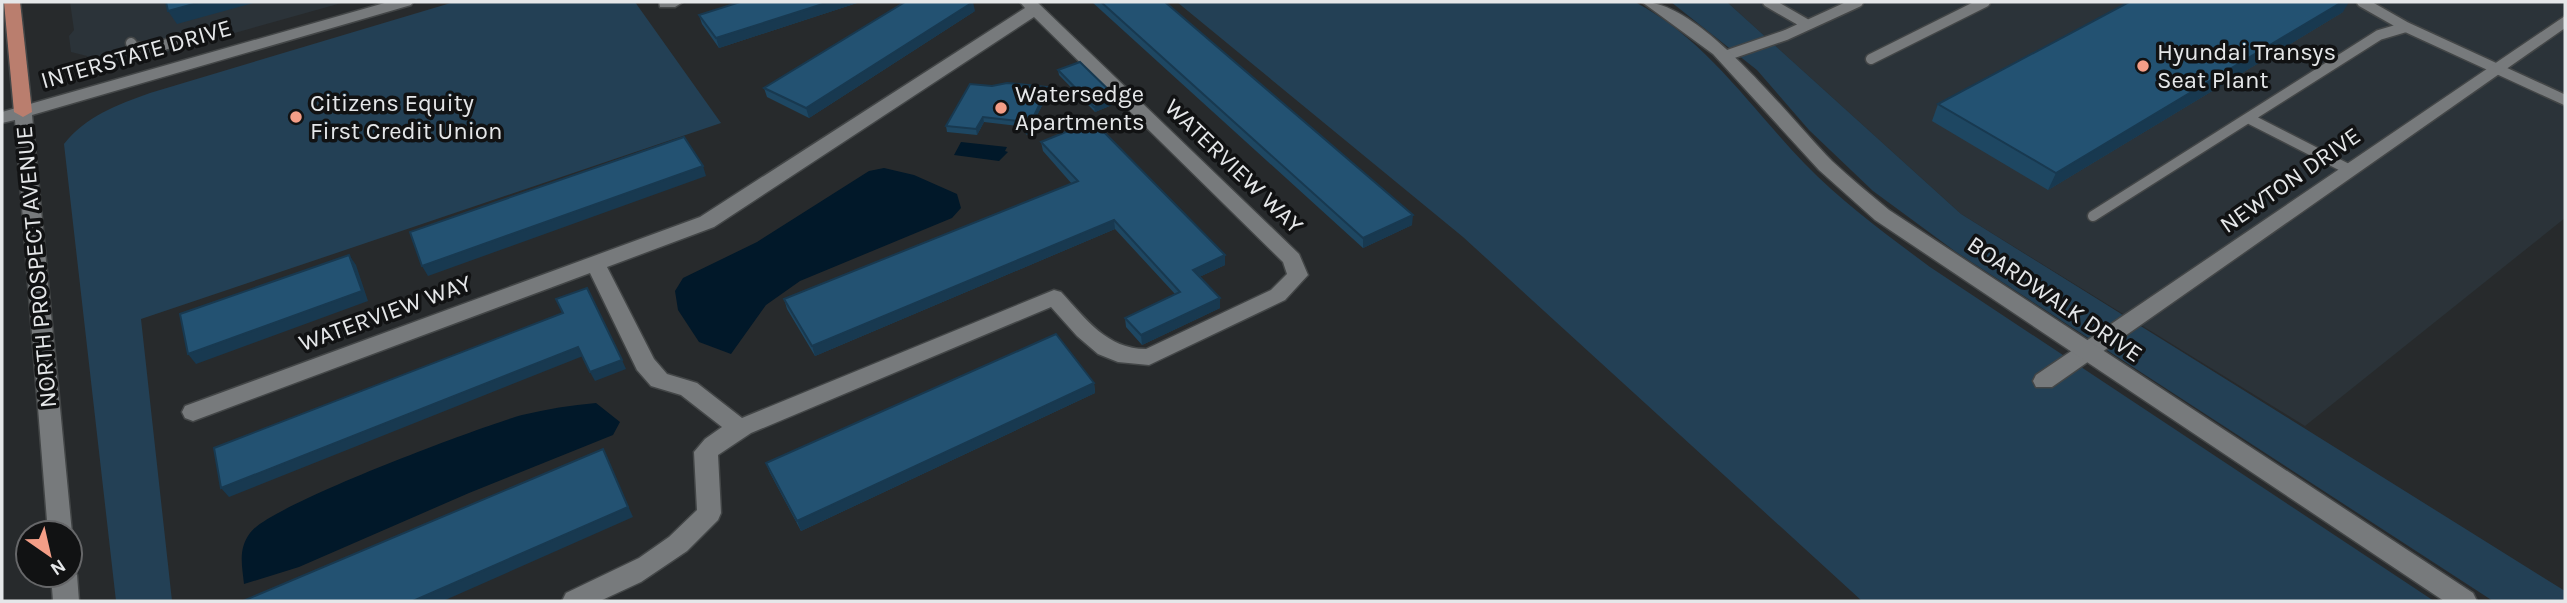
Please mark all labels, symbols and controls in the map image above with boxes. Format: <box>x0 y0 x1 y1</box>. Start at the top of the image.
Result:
street label: INTERSTATE DRIVE <box>37 13 235 95</box>
place label: Hyundai Transys Seat Plant <box>2157 38 2336 94</box>
marker: Hyundai Transys Seat Plant <box>2135 58 2151 74</box>
place label: Watersedge Apartments <box>1015 80 1145 136</box>
place label: Citizens Equity First Credit Union <box>310 89 502 145</box>
street label: WATERVIEW WAY <box>1159 93 1309 239</box>
marker: Watersedge Apartments <box>993 100 1009 116</box>
marker: Citizens Equity First Credit Union <box>288 109 304 125</box>
street label: NEWTON DRIVE <box>2214 121 2366 239</box>
street label: NORTH PROSPECT AVENUE <box>10 125 62 409</box>
street label: BOARDWALK DRIVE <box>1962 230 2148 368</box>
street label: WATERVIEW WAY <box>295 269 475 357</box>
north arrow <box>14 519 84 589</box>
text: N <box>46 554 70 580</box>

